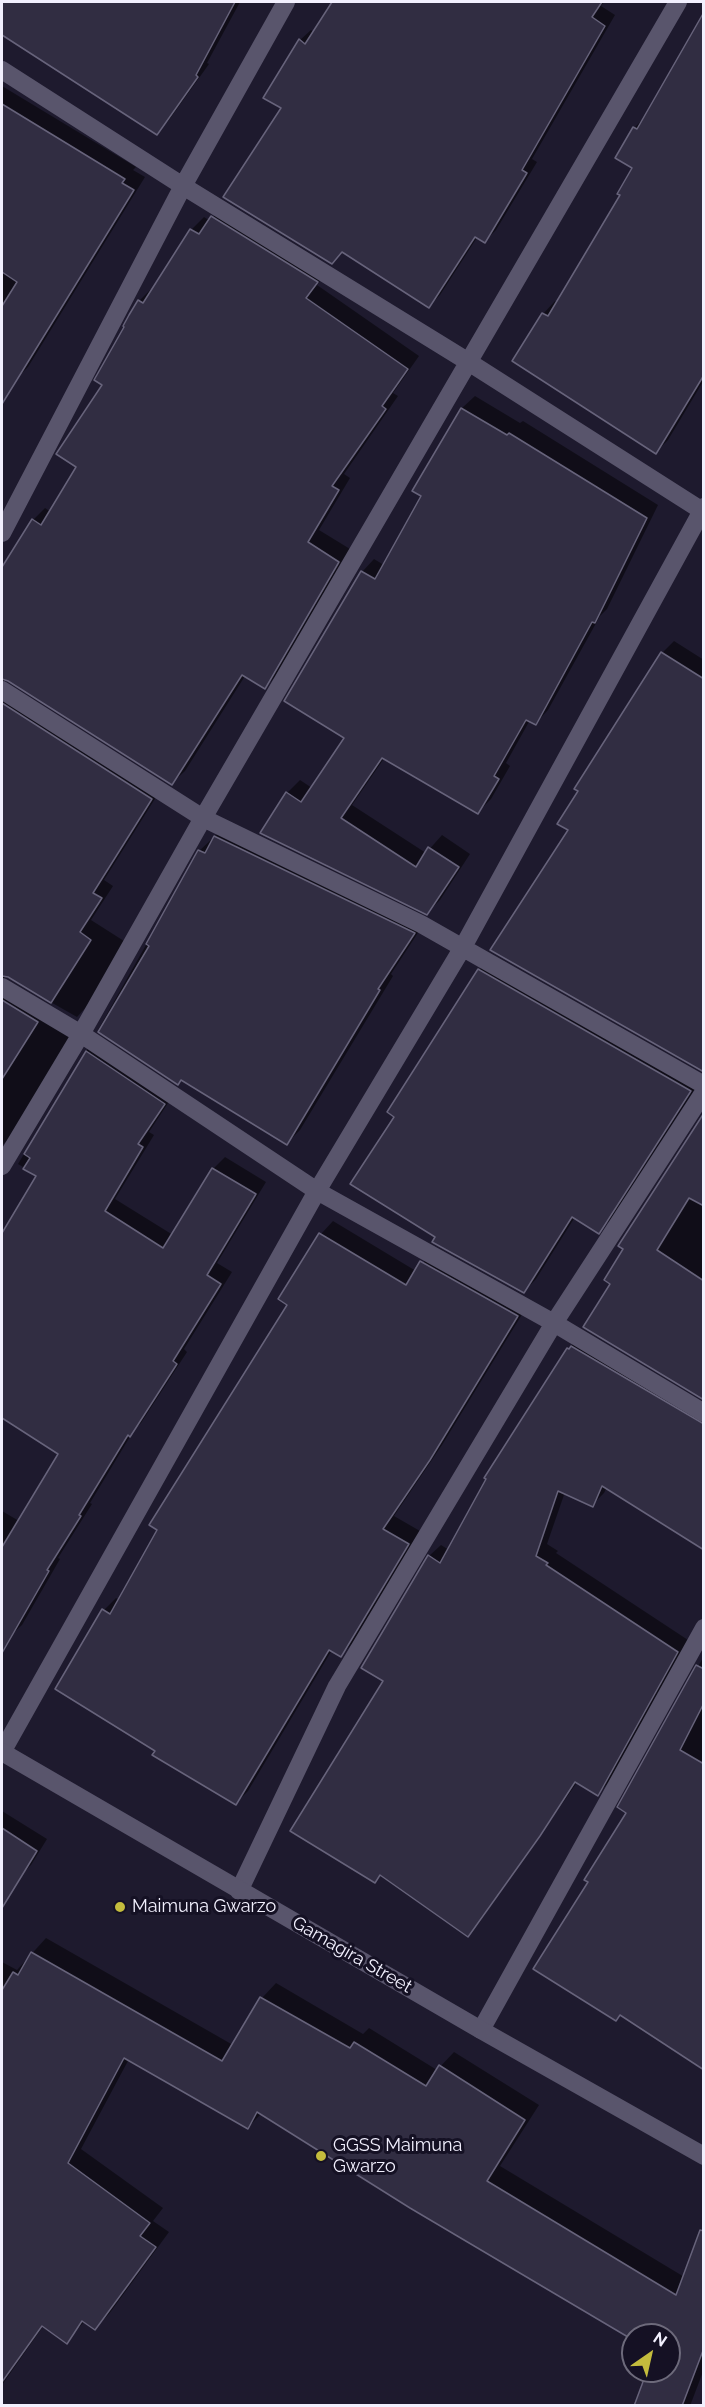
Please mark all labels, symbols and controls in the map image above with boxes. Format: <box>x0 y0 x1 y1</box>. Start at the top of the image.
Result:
place label: Maimuna Gwarzo <box>132 1896 276 1918</box>
marker: Maimuna Gwarzo <box>113 1900 127 1914</box>
street label: Gamagira Street <box>288 1912 416 1998</box>
place label: GGSS Maimuna Gwarzo <box>333 2135 462 2178</box>
marker: GGSS Maimuna Gwarzo <box>314 2149 328 2163</box>
north arrow <box>621 2323 681 2383</box>
text: N <box>650 2328 671 2351</box>

